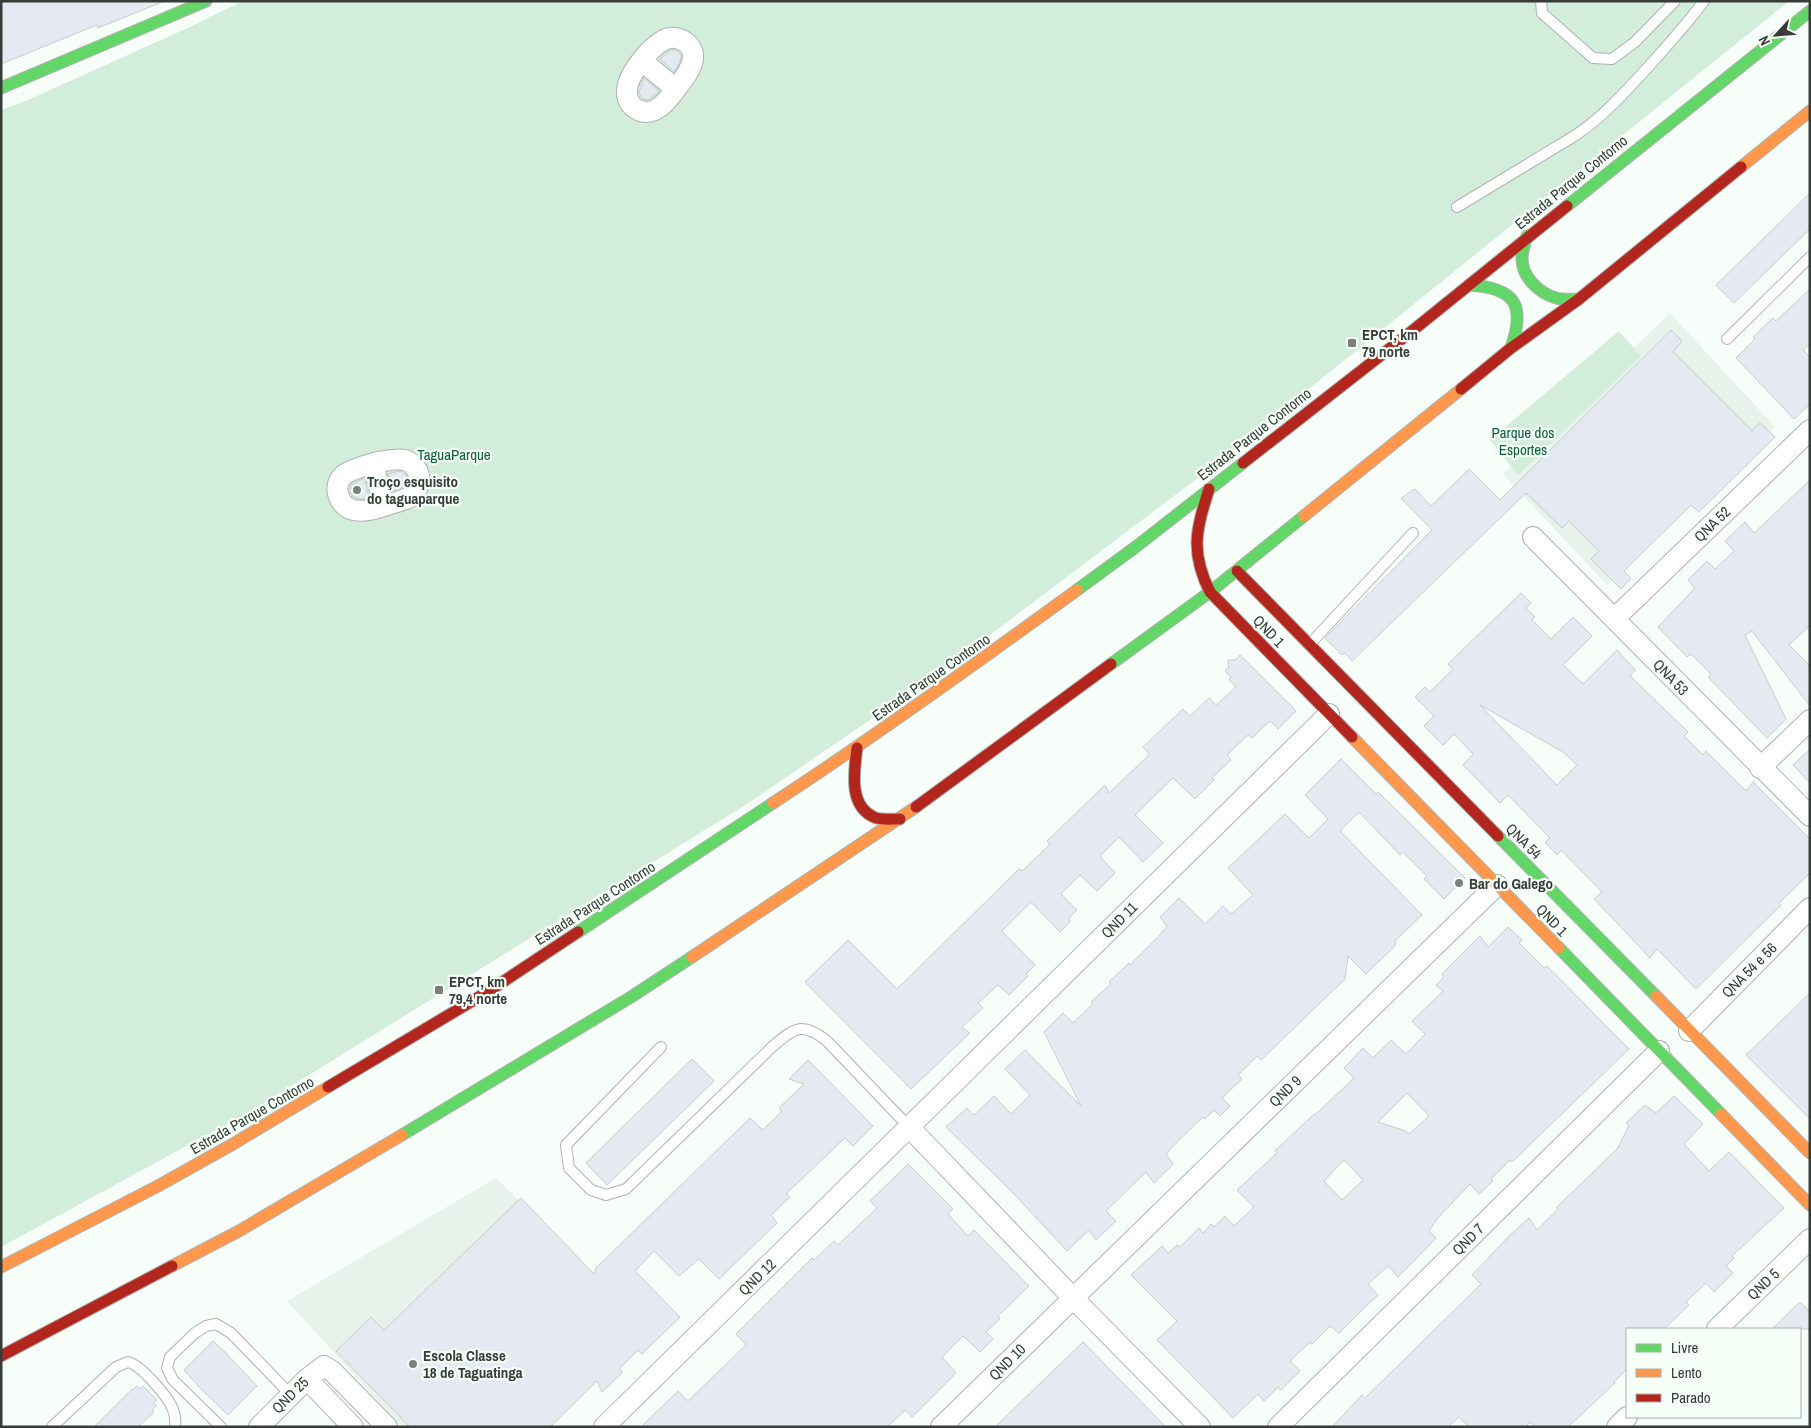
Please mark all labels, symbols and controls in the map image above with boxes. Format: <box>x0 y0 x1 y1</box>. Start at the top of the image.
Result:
north arrow <box>1751 10 1801 60</box>
text: N <box>1754 33 1774 48</box>
street label: Estrada Parque Contorno <box>1510 130 1632 234</box>
place label: EPCT, km 79 norte <box>1362 324 1418 362</box>
marker: EPCT, km 79 norte <box>1346 337 1358 349</box>
street label: Estrada Parque Contorno <box>1193 383 1316 485</box>
park label: Parque dos Esportes <box>1492 422 1554 460</box>
park label: TaguaParque <box>417 444 491 465</box>
place label: Troço esquisito do taguaparque <box>367 471 459 509</box>
marker: Troço esquisito do taguaparque <box>351 484 363 496</box>
street label: QNA 52 <box>1689 501 1735 547</box>
street label: QND 1 <box>1248 610 1290 652</box>
street label: Estrada Parque Contorno <box>868 628 994 726</box>
street label: QNA 53 <box>1648 654 1694 700</box>
street label: QNA 54 <box>1501 818 1547 864</box>
street label: Estrada Parque Contorno <box>531 856 659 950</box>
place label: Bar do Galego <box>1469 873 1553 894</box>
marker: Bar do Galego <box>1453 877 1465 889</box>
street label: QND 11 <box>1096 897 1142 943</box>
street label: QND 1 <box>1531 899 1573 941</box>
street label: QNA 54 e 56 <box>1717 938 1781 1002</box>
place label: EPCT, km 79,4 norte <box>449 971 507 1009</box>
marker: EPCT, km 79,4 norte <box>433 984 445 996</box>
street label: QND 9 <box>1264 1070 1306 1112</box>
street label: Estrada Parque Contorno <box>186 1071 318 1159</box>
street label: QND 7 <box>1447 1218 1489 1260</box>
street label: QND 12 <box>734 1254 780 1300</box>
street label: QND 5 <box>1742 1263 1784 1305</box>
legend <box>1626 1328 1801 1418</box>
text: Livre <box>1671 1337 1699 1358</box>
street label: QND 10 <box>984 1339 1030 1385</box>
place label: Escola Classe 18 de Taguatinga <box>423 1345 523 1383</box>
marker: Escola Classe 18 de Taguatinga <box>407 1358 419 1370</box>
text: Lento <box>1671 1362 1702 1383</box>
street label: QND 25 <box>267 1372 313 1418</box>
text: Parado <box>1671 1387 1711 1408</box>

